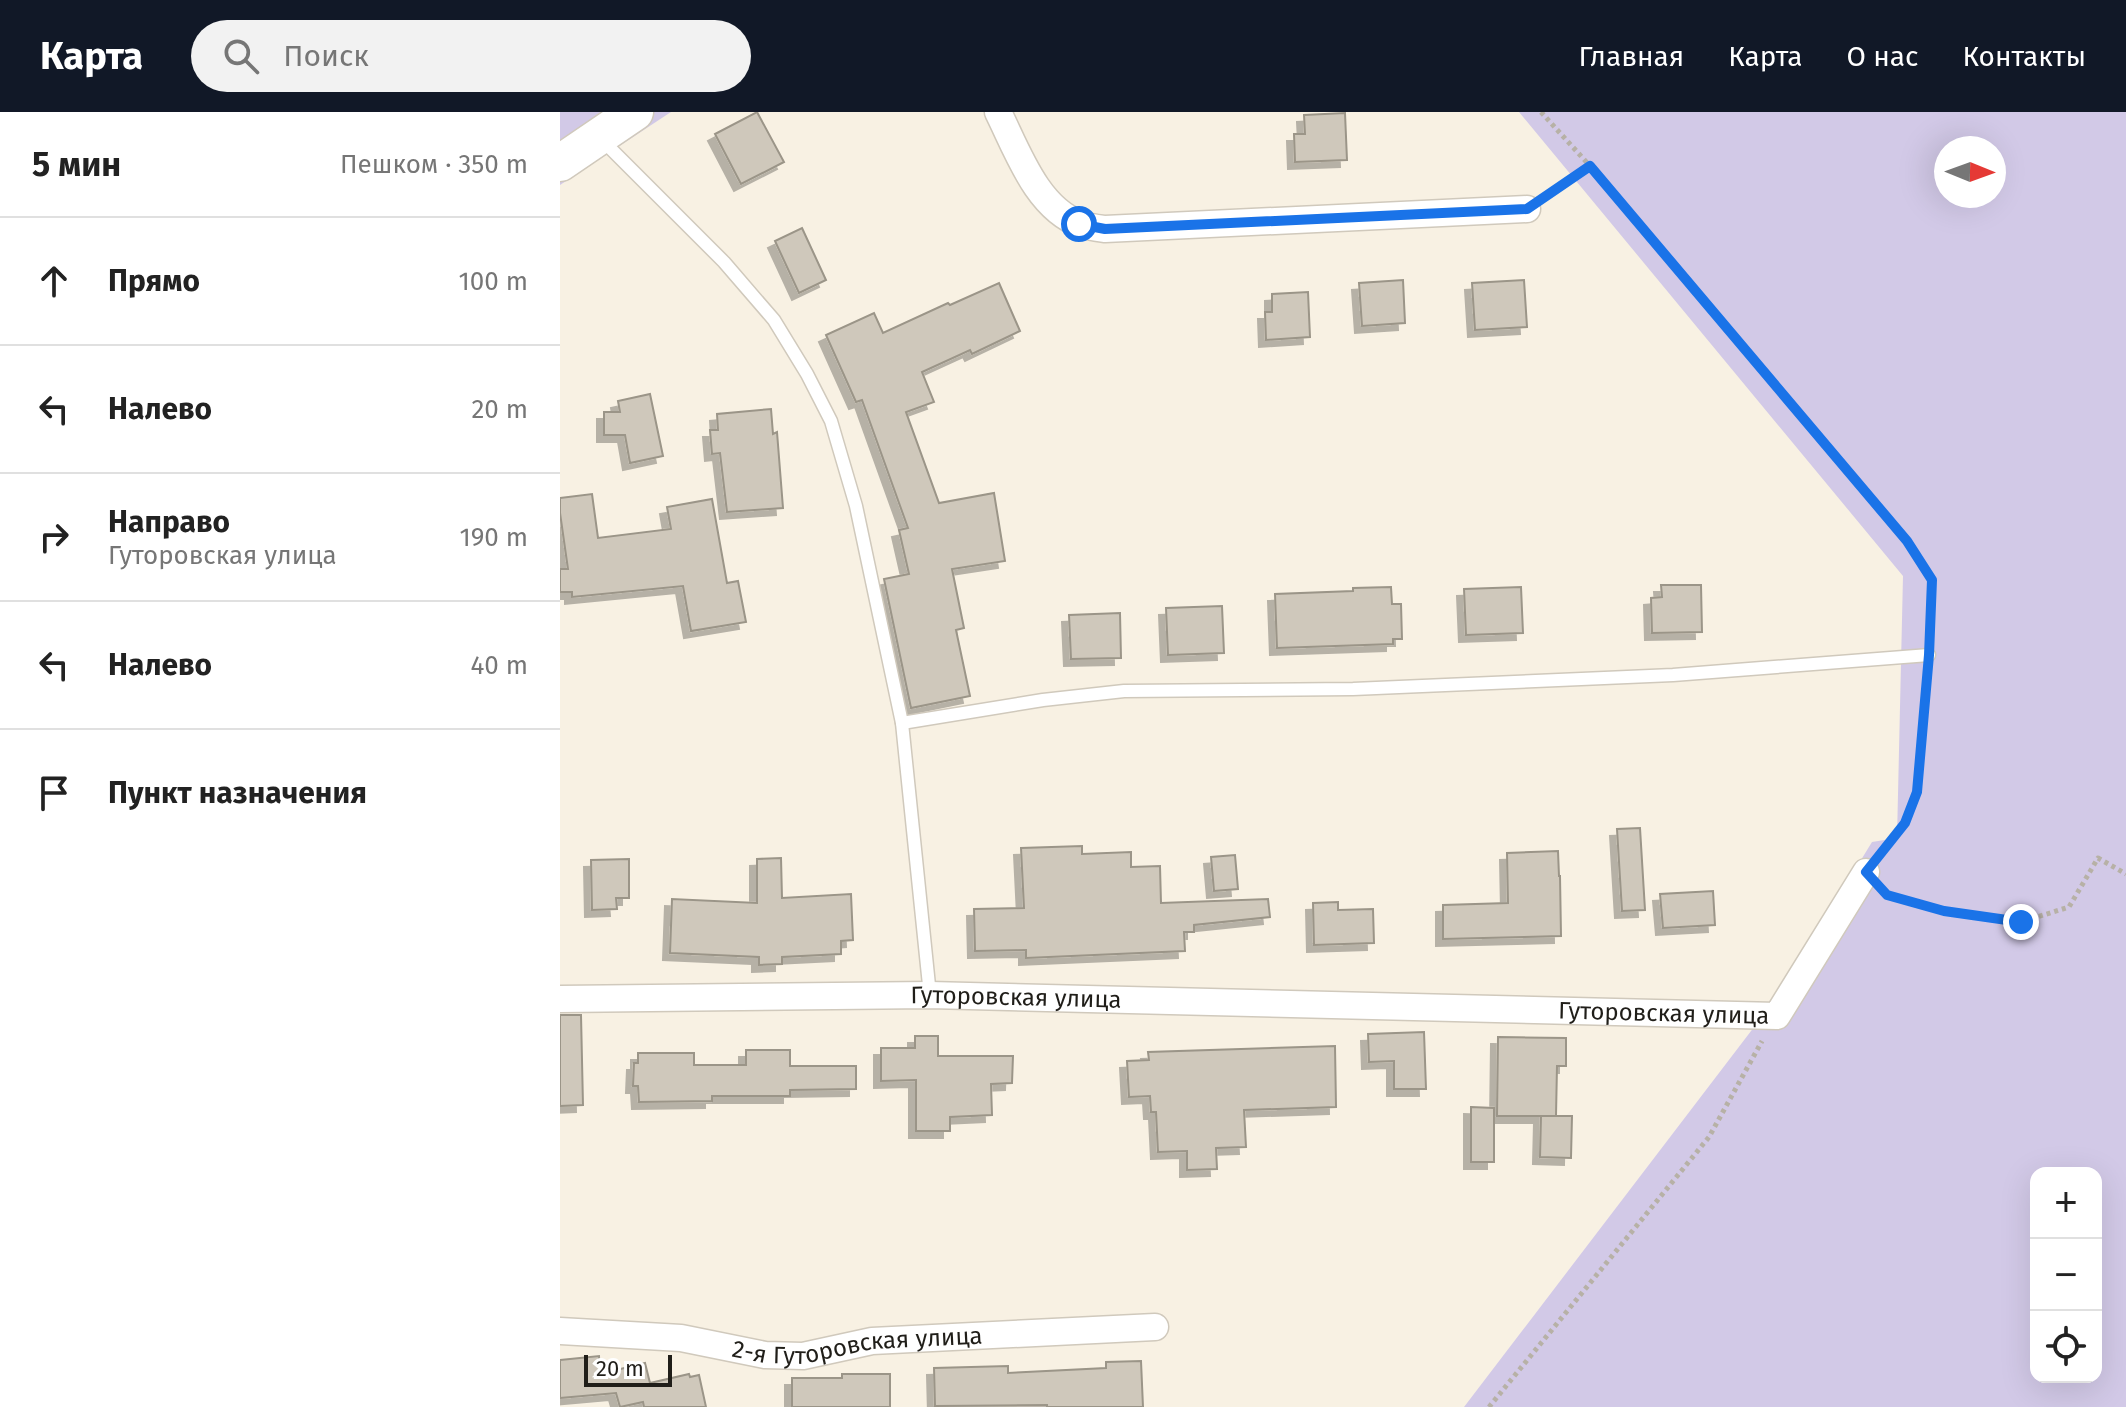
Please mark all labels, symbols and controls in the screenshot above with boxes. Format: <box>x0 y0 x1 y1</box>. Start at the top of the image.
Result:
search box <box>191 20 751 92</box>
text: Карта <box>40 33 143 79</box>
icon: search <box>219 34 263 78</box>
text: Поиск <box>283 38 369 74</box>
text: Главная <box>1578 40 1684 73</box>
text: Карта <box>1728 40 1802 73</box>
text: О нас <box>1846 40 1918 73</box>
text: Контакты <box>1962 40 2086 73</box>
north arrow <box>1934 136 2006 208</box>
text: 5 мин <box>32 144 121 185</box>
text: Пешком · 350 m <box>340 149 528 180</box>
route start <box>1061 206 1097 242</box>
icon: ahead <box>32 259 76 303</box>
text: Прямо <box>108 263 200 299</box>
text: 100 m <box>459 266 528 297</box>
icon: left <box>32 387 76 431</box>
text: Налево <box>108 391 212 427</box>
text: 20 m <box>471 394 528 425</box>
text: Направо <box>108 504 230 540</box>
icon: right <box>32 515 76 559</box>
text: 190 m <box>459 522 528 553</box>
text: Гуторовская улица <box>108 540 337 571</box>
icon: left <box>32 643 76 687</box>
text: Налево <box>108 647 212 683</box>
text: 40 m <box>470 650 528 681</box>
icon: arrive <box>32 771 76 815</box>
text: Пункт назначения <box>108 775 367 811</box>
route end <box>2003 904 2039 940</box>
street label: Гуторовская улица <box>910 981 1122 1014</box>
street label: Гуторовская улица <box>1558 997 1770 1030</box>
map controls <box>2030 1167 2102 1383</box>
button: + <box>2030 1167 2102 1239</box>
button: − <box>2030 1239 2102 1311</box>
button: locate <box>2030 1311 2102 1383</box>
street label: 2-я Гуторовская улица <box>730 1322 983 1370</box>
scale bar <box>584 1351 672 1387</box>
text: 20 m <box>596 1355 644 1382</box>

